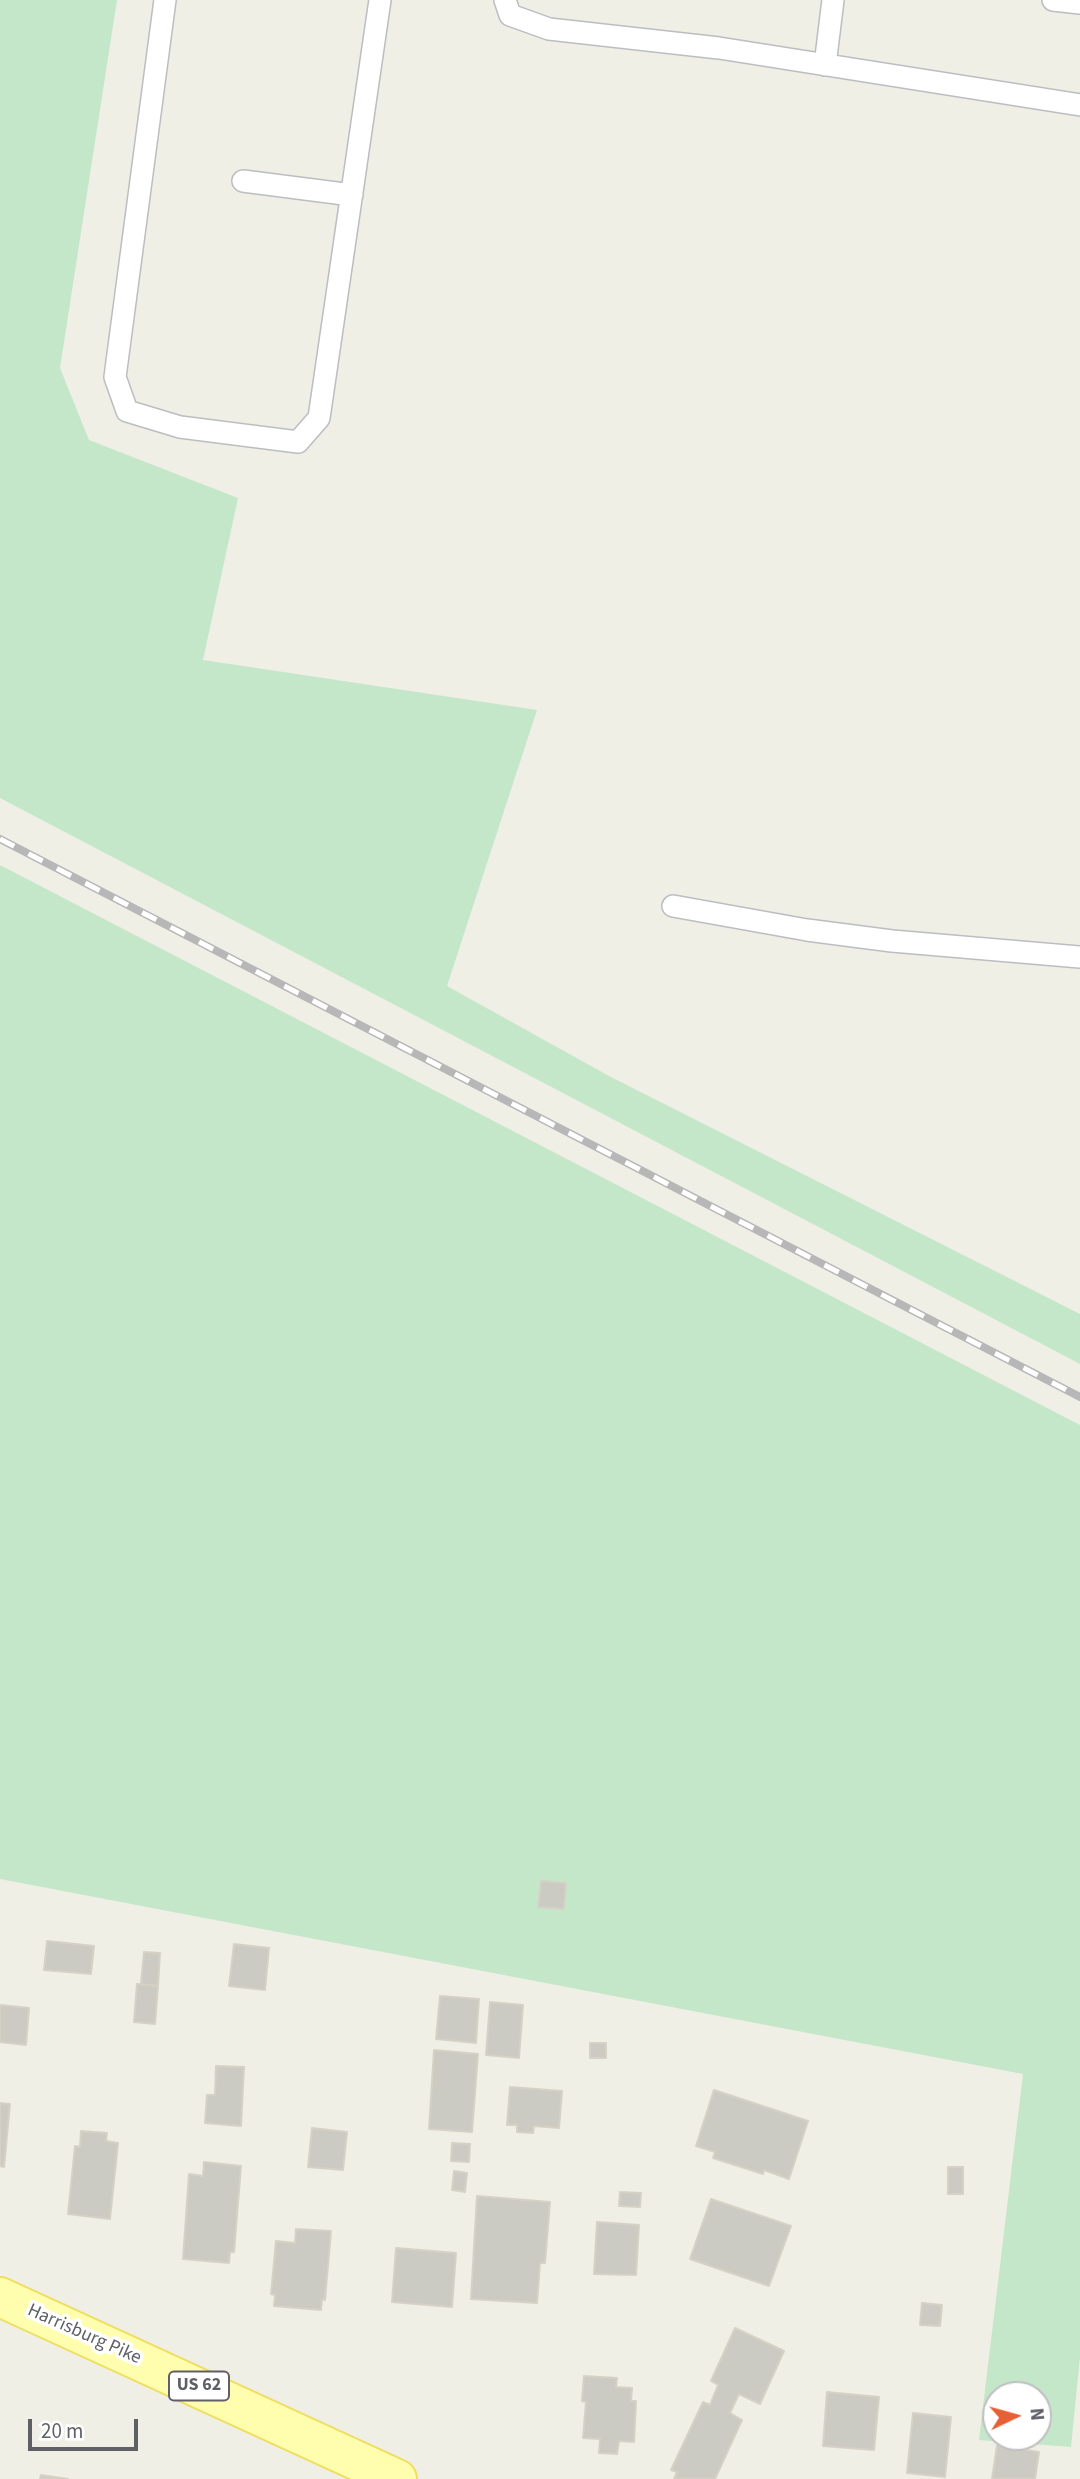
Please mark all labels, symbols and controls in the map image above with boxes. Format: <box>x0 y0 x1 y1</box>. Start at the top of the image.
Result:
street label: Harrisburg Pike <box>23 2300 145 2370</box>
road number: US 62 <box>169 2372 229 2400</box>
north arrow <box>982 2381 1052 2451</box>
scale bar <box>32 2406 142 2450</box>
text: N <box>1022 2407 1050 2422</box>
text: 20 m <box>41 2416 83 2446</box>

